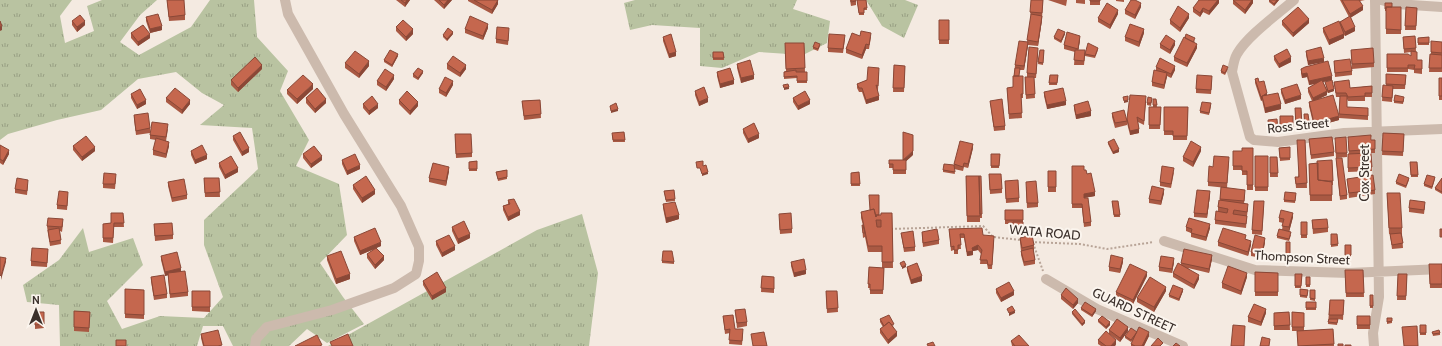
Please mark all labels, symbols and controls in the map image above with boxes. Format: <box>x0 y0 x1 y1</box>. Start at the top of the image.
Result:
street label: Ross Street <box>1266 114 1330 136</box>
street label: Cox Street <box>1356 144 1372 202</box>
street label: WATA ROAD <box>1009 221 1081 243</box>
street label: Thompson Street <box>1254 247 1351 268</box>
street label: GUARD STREET <box>1090 284 1178 336</box>
north arrow <box>16 290 56 330</box>
text: N <box>32 293 40 307</box>

